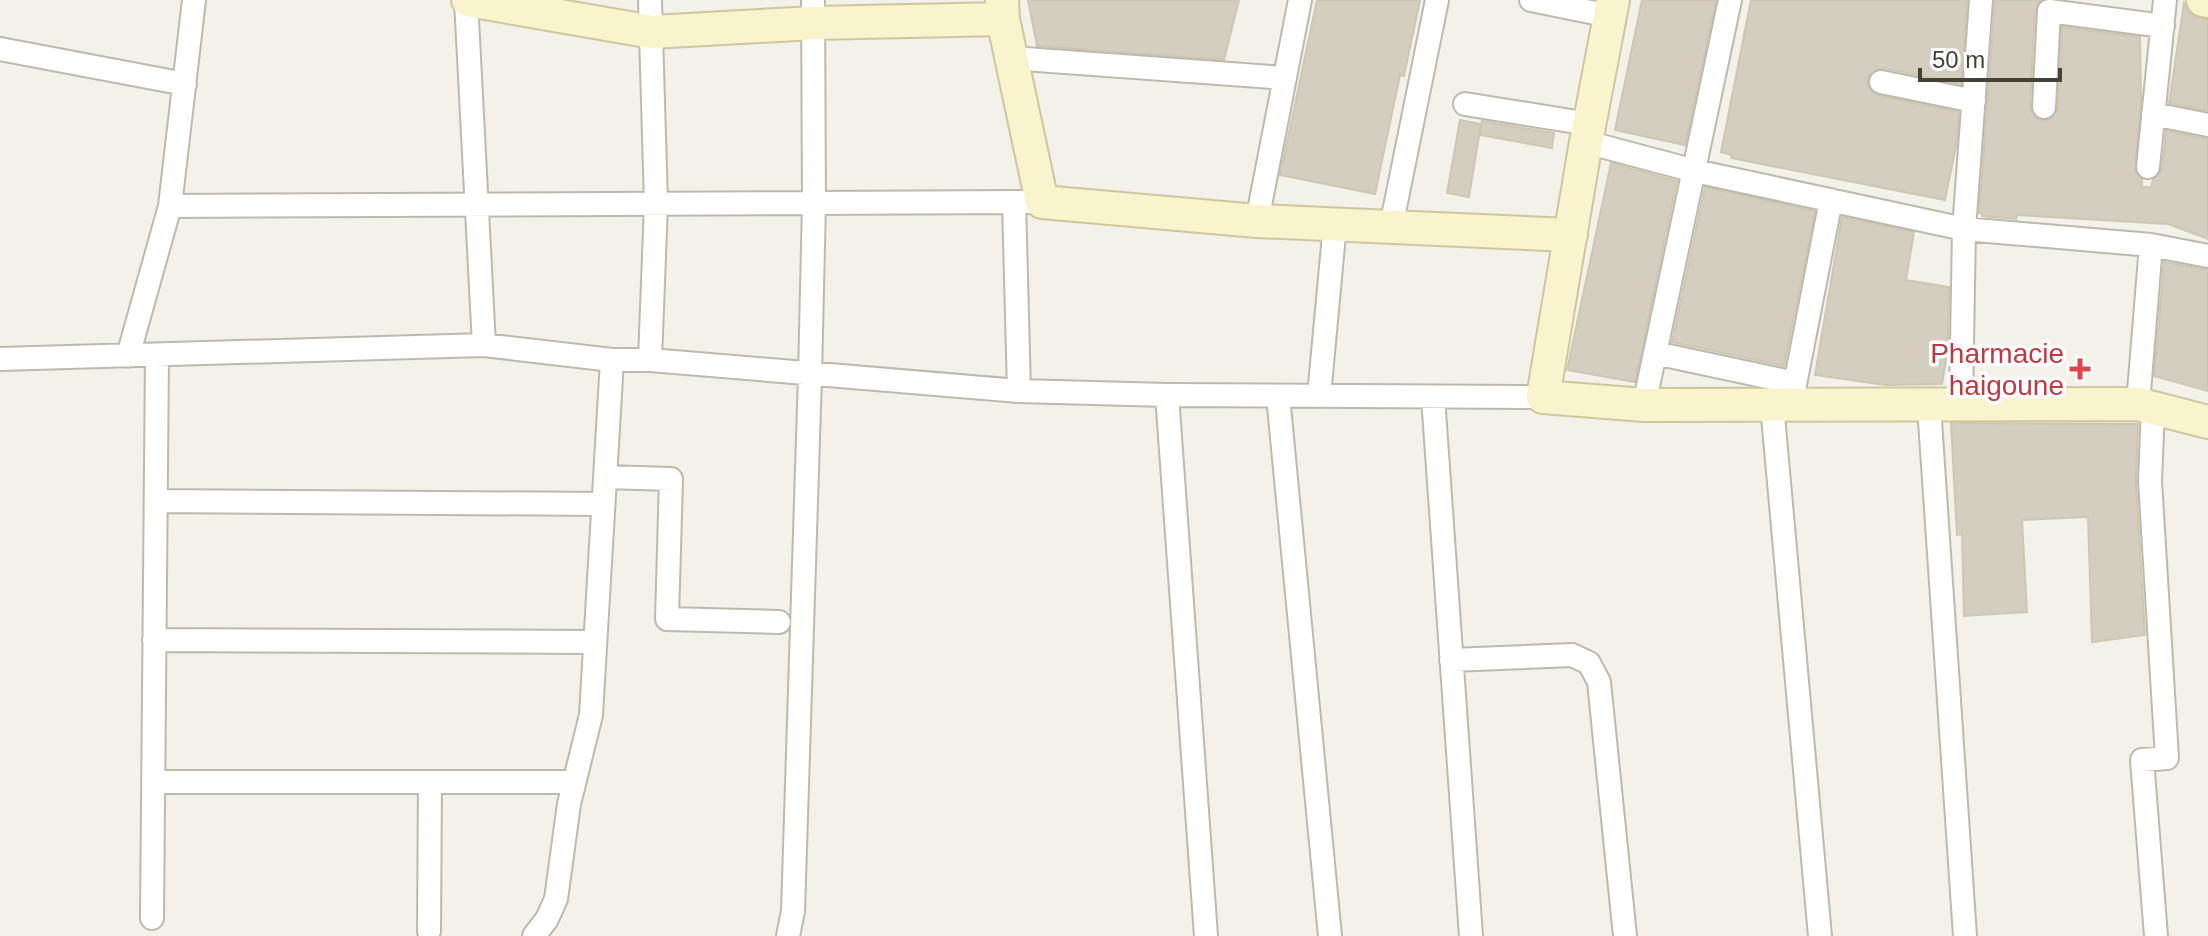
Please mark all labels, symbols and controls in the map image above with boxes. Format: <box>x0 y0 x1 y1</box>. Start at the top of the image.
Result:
scale bar <box>1920 32 2060 82</box>
text: 50 m <box>1932 46 1985 73</box>
place label: Pharmacie haigoune <box>1930 338 2064 401</box>
marker: Pharmacie haigoune <box>2071 360 2089 378</box>

